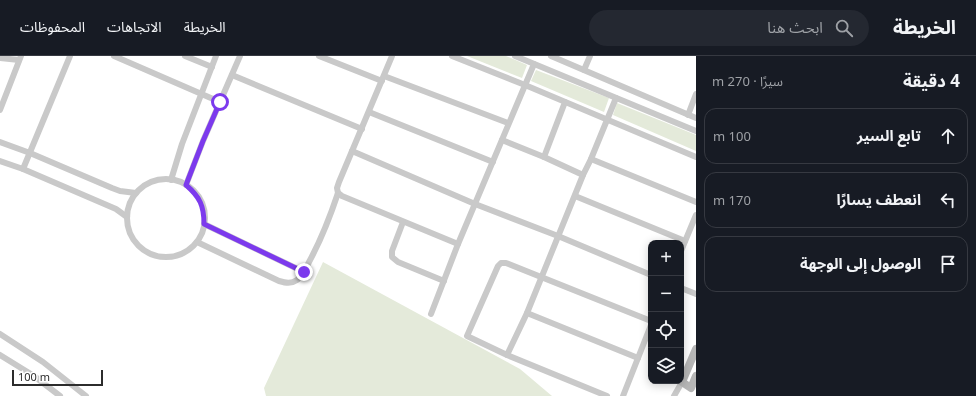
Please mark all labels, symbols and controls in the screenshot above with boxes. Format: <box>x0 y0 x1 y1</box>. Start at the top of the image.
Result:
search box <box>589 10 869 46</box>
text: الخريطة <box>893 14 956 40</box>
text: المحفوظات <box>20 17 85 36</box>
text: الاتجاهات <box>107 17 162 36</box>
text: الخريطة <box>184 17 226 36</box>
text: ابحث هنا <box>767 17 823 37</box>
icon: search <box>833 17 855 39</box>
text: 4 دقيقة <box>903 69 960 92</box>
text: سيرًا · 270 m <box>712 72 783 90</box>
route start <box>211 93 229 111</box>
text: تابع السير <box>857 125 921 145</box>
icon: ahead <box>937 125 959 147</box>
text: 100 m <box>713 127 751 145</box>
text: انعطف يسارًا <box>837 189 921 209</box>
icon: left <box>937 189 959 211</box>
text: 170 m <box>713 191 751 209</box>
map controls <box>648 240 684 384</box>
button: + <box>648 240 684 276</box>
text: الوصول إلى الوجهة <box>800 253 921 273</box>
icon: arrive <box>937 253 959 275</box>
route end <box>295 263 313 281</box>
button: − <box>648 276 684 312</box>
button: locate <box>648 312 684 348</box>
button: layers <box>648 348 684 384</box>
scale bar <box>12 368 103 387</box>
text: 100 m <box>18 369 50 384</box>

